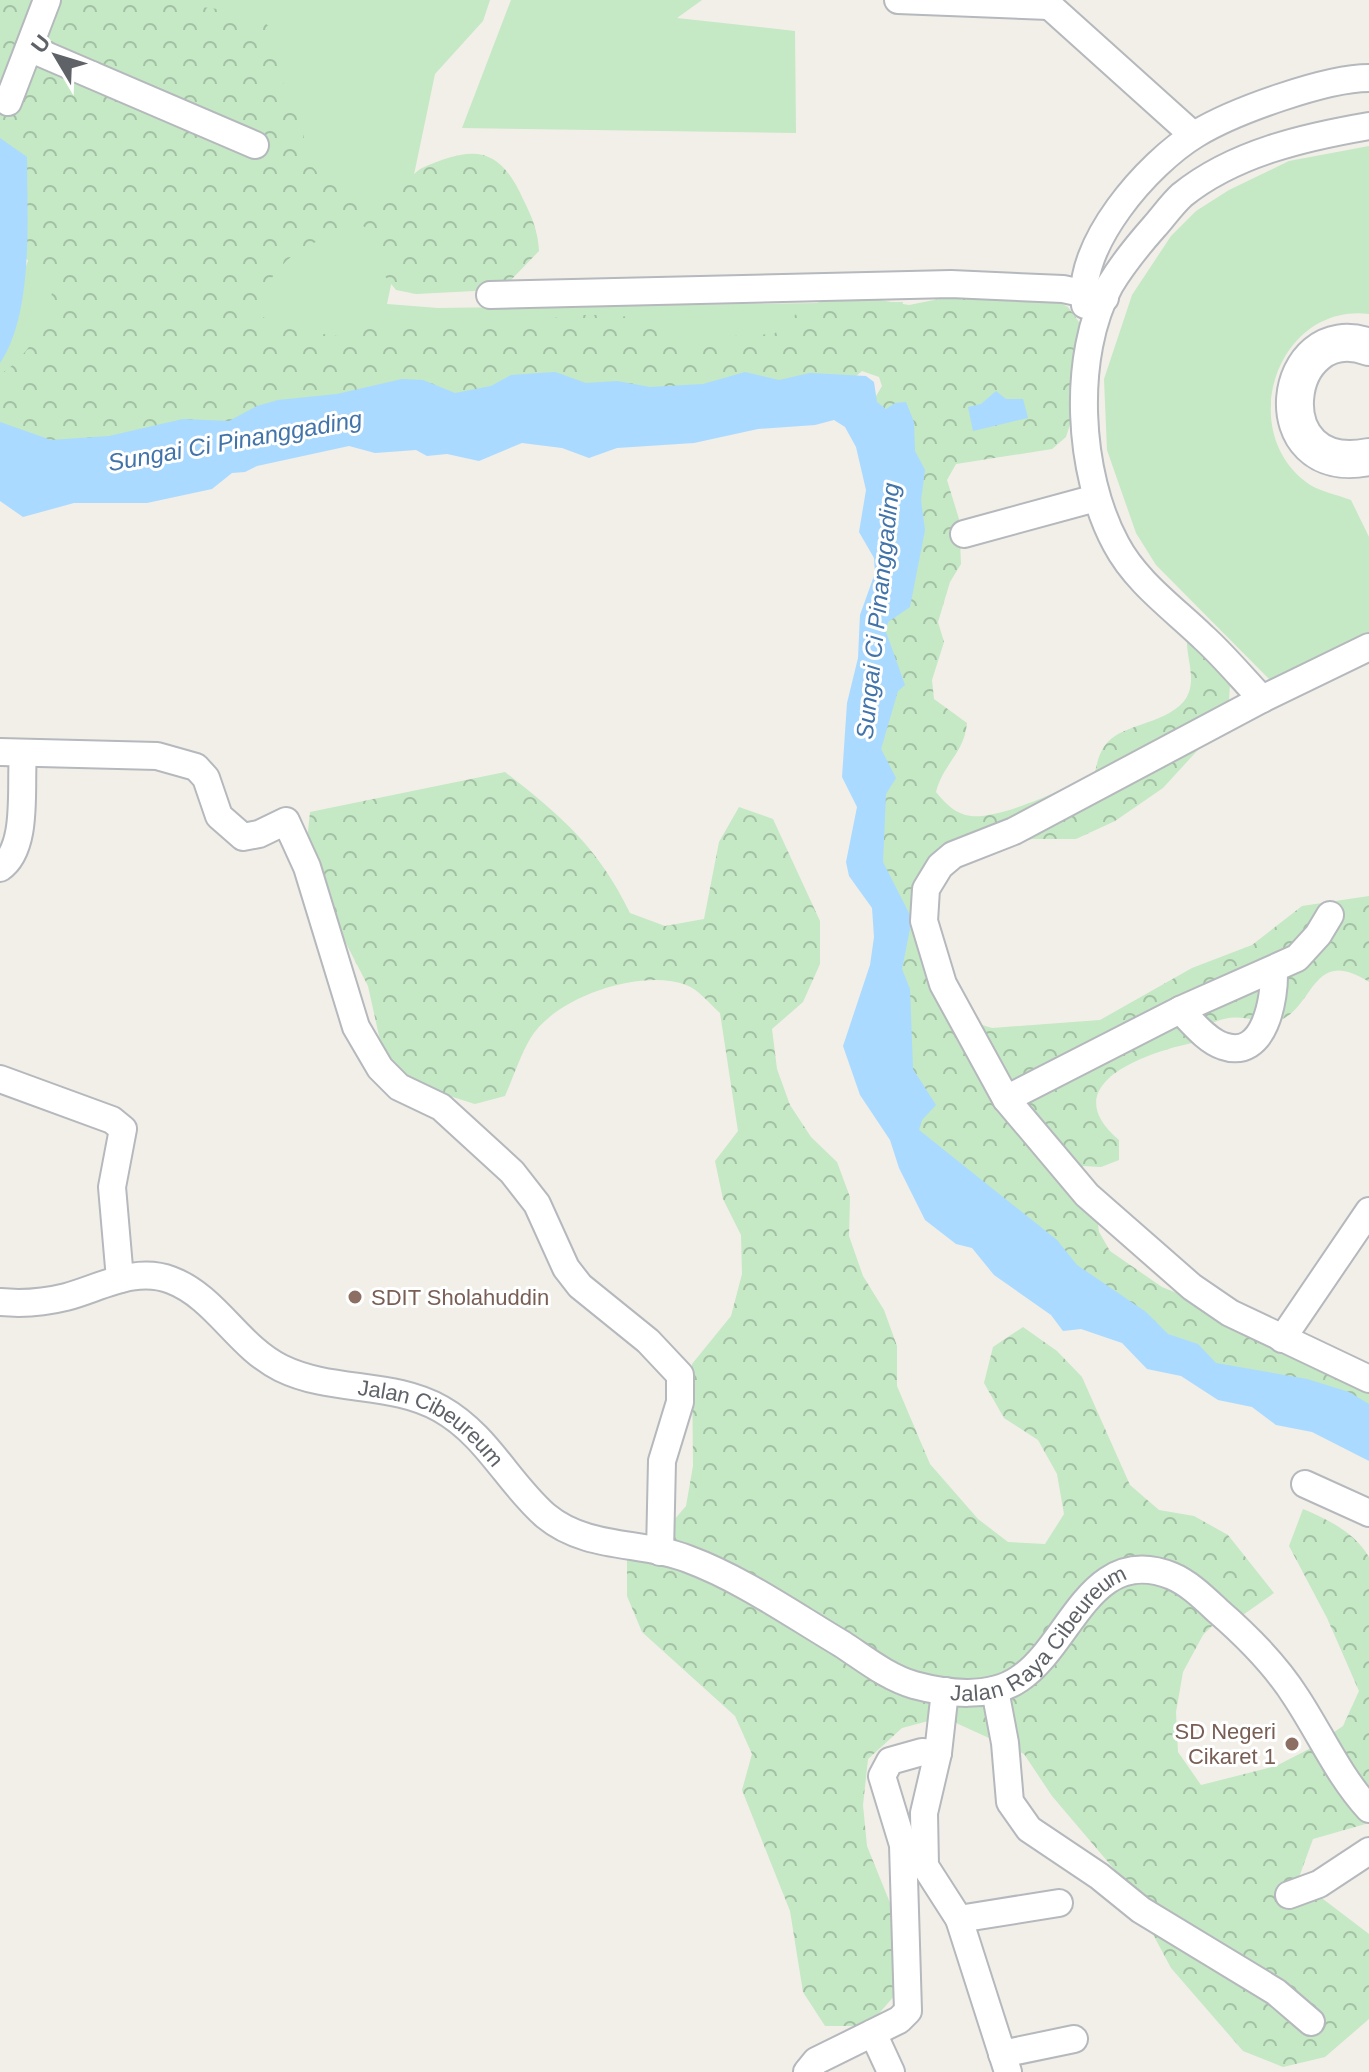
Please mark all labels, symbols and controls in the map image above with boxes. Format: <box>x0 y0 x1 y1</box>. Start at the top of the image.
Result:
north arrow <box>16 16 96 96</box>
text: U <box>26 30 55 58</box>
water label: Sungai Ci Pinanggading <box>106 405 365 476</box>
water label: Sungai Ci Pinanggading <box>851 481 904 740</box>
place label: SDIT Sholahuddin <box>371 1285 549 1310</box>
marker: SDIT Sholahuddin <box>346 1288 364 1306</box>
street label: Jalan Cibeureum <box>356 1375 509 1472</box>
street label: Jalan Raya Cibeureum <box>949 1561 1130 1706</box>
place label: SD Negeri Cikaret 1 <box>1175 1719 1276 1769</box>
marker: SD Negeri Cikaret 1 <box>1283 1735 1301 1753</box>

